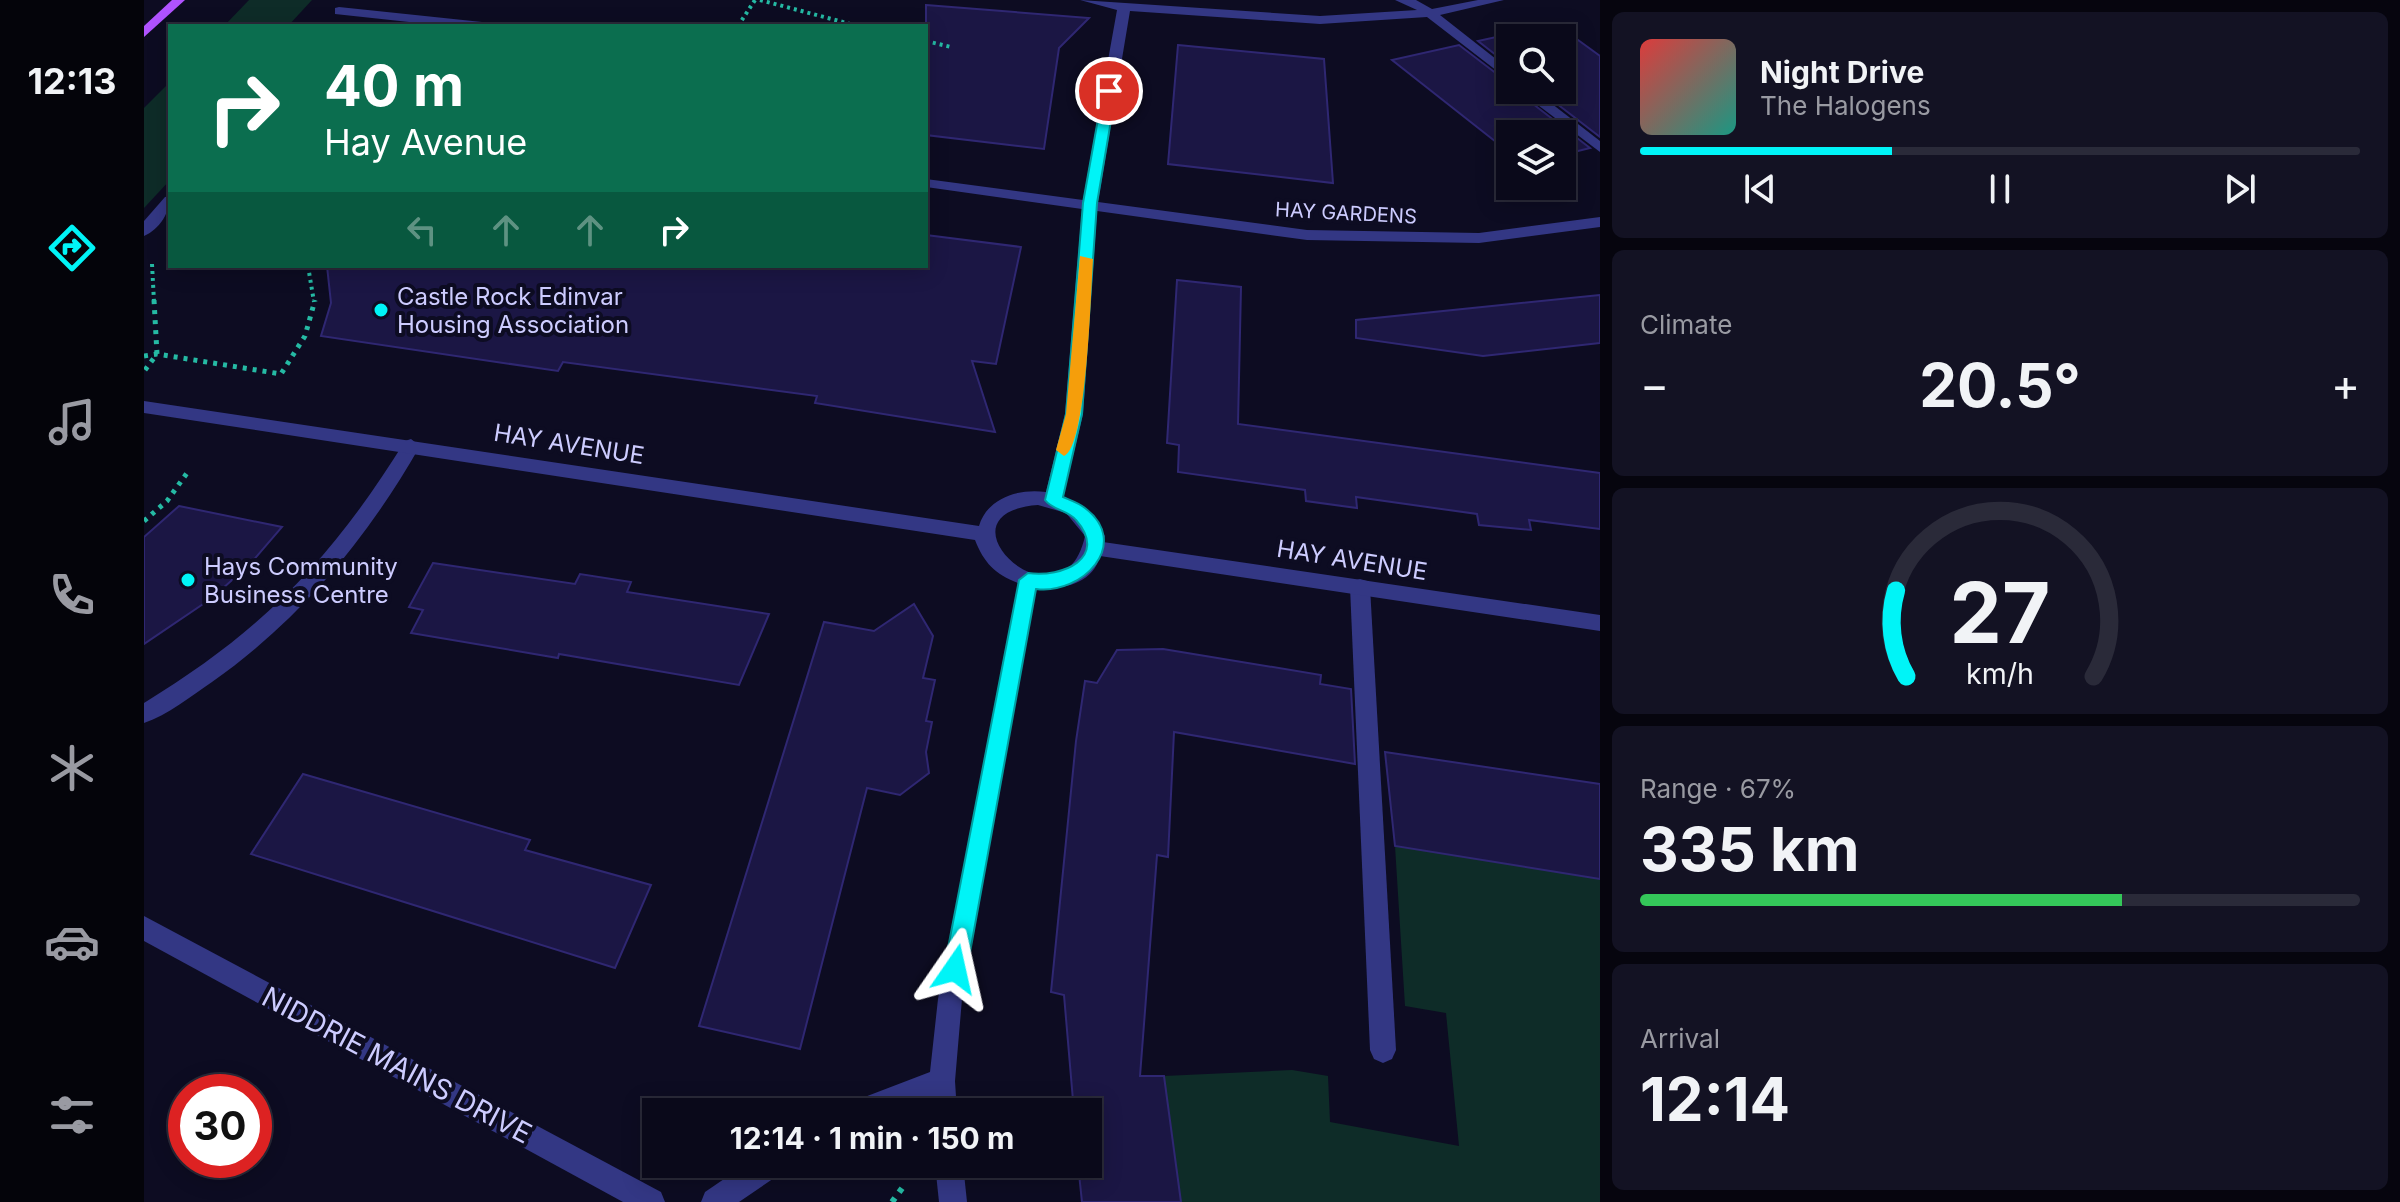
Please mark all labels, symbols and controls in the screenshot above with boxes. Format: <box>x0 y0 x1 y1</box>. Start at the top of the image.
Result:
map controls <box>1496 24 1576 200</box>
button: search <box>1496 24 1576 104</box>
text: 40 m <box>324 52 464 120</box>
text: Night Drive <box>1760 54 1924 90</box>
icon: right <box>192 56 296 160</box>
pin <box>1075 57 1143 125</box>
text: 12:13 <box>28 59 116 103</box>
icon: arrive <box>1087 69 1131 113</box>
text: The Halogens <box>1760 90 1931 121</box>
text: Hay Avenue <box>324 120 527 164</box>
button: layers <box>1496 120 1576 200</box>
icon: previous <box>1738 167 1782 211</box>
icon: pause <box>1978 167 2022 211</box>
icon: next <box>2218 167 2262 211</box>
street label: HAY GARDENS <box>1275 197 1417 229</box>
icon: left <box>400 208 444 252</box>
icon: ahead <box>484 208 528 252</box>
icon: ahead <box>568 208 612 252</box>
icon: right <box>652 208 696 252</box>
icon: directions <box>44 220 100 276</box>
place label: Castle Rock Edinvar Housing Association <box>397 282 629 339</box>
marker: Castle Rock Edinvar Housing Association <box>372 301 390 319</box>
text: Climate <box>1640 309 1732 340</box>
text: 20.5° <box>1919 349 2081 421</box>
text: − <box>1640 358 1669 412</box>
text: + <box>2331 358 2360 412</box>
icon: music <box>44 394 100 450</box>
street label: HAY AVENUE <box>492 418 646 470</box>
street label: HAY AVENUE <box>1275 534 1429 586</box>
place label: Hays Community Business Centre <box>204 552 398 609</box>
text: 27 <box>1950 562 2050 663</box>
icon: phone <box>44 567 100 623</box>
marker: Hays Community Business Centre <box>179 571 197 589</box>
text: km/h <box>1966 656 2034 691</box>
icon: climate <box>44 740 100 796</box>
text: Range · 67% <box>1640 773 1796 804</box>
text: 335 km <box>1640 813 1860 885</box>
icon: car <box>44 914 100 970</box>
position arrow <box>913 927 997 1011</box>
street label: NIDDRIE MAINS DRIVE <box>256 980 538 1150</box>
text: Arrival <box>1640 1023 1720 1054</box>
text: 12:14 <box>1640 1063 1790 1135</box>
speed limit sign: 30 <box>168 1074 272 1178</box>
icon: filters <box>44 1087 100 1143</box>
text: 12:14 · 1 min · 150 m <box>730 1120 1014 1156</box>

